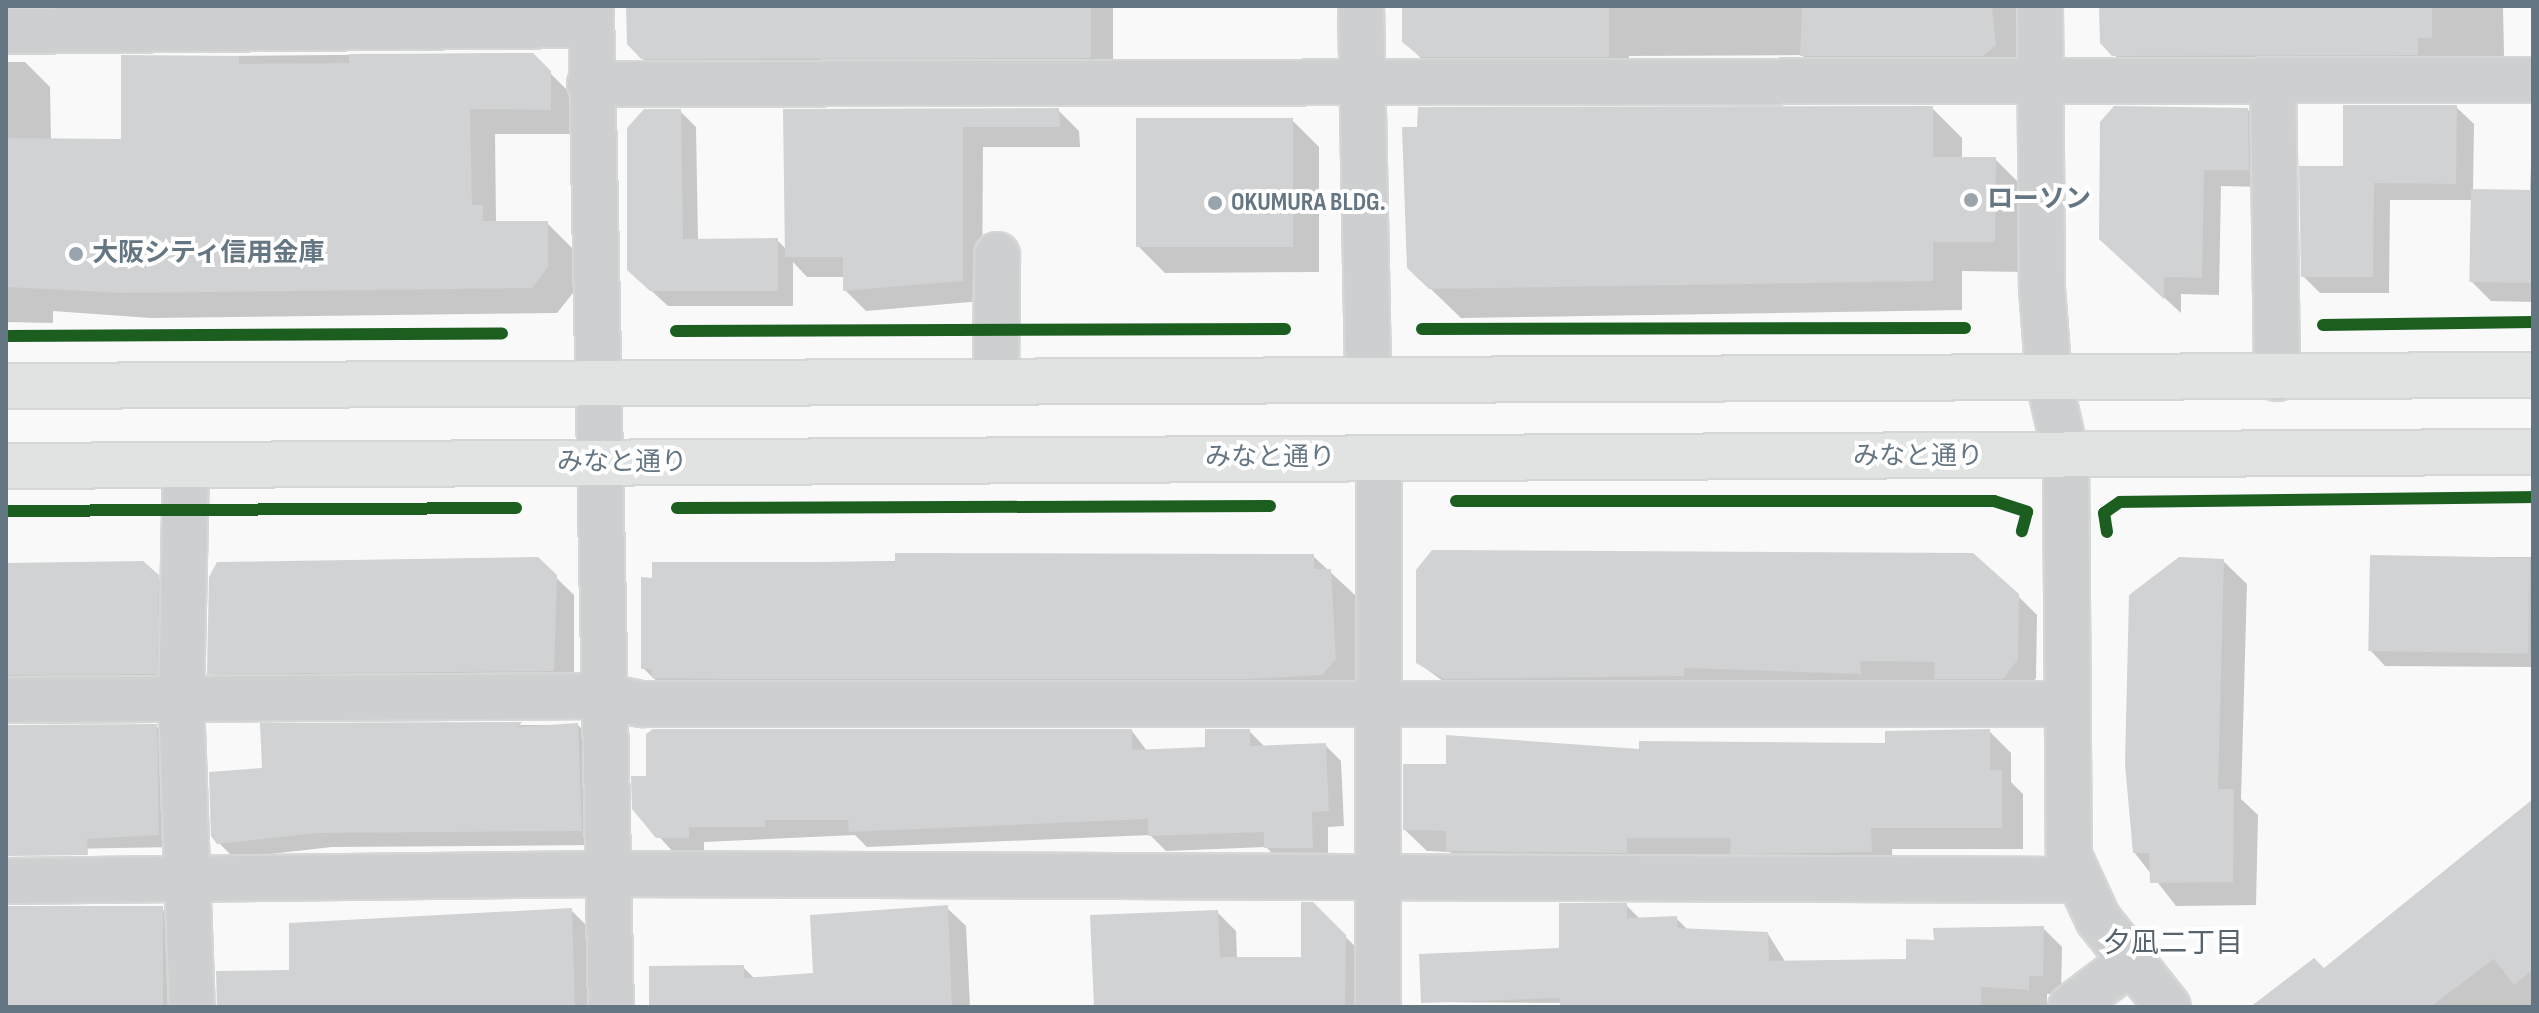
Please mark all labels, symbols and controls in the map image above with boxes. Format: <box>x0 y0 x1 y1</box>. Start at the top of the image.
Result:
place label: ローソン <box>1987 184 2091 216</box>
place label: OKUMURA BLDG. <box>1231 187 1386 219</box>
marker: ローソン <box>1962 191 1980 209</box>
marker: OKUMURA BLDG. <box>1206 194 1224 212</box>
place label: 大阪シティ信用金庫 <box>92 238 326 270</box>
marker: 大阪シティ信用金庫 <box>67 245 85 263</box>
street label: みなと通り <box>1853 441 1983 473</box>
street label: みなと通り <box>1205 442 1335 474</box>
street label: みなと通り <box>557 447 687 479</box>
district label: 夕凪二丁目 <box>2103 927 2243 961</box>

